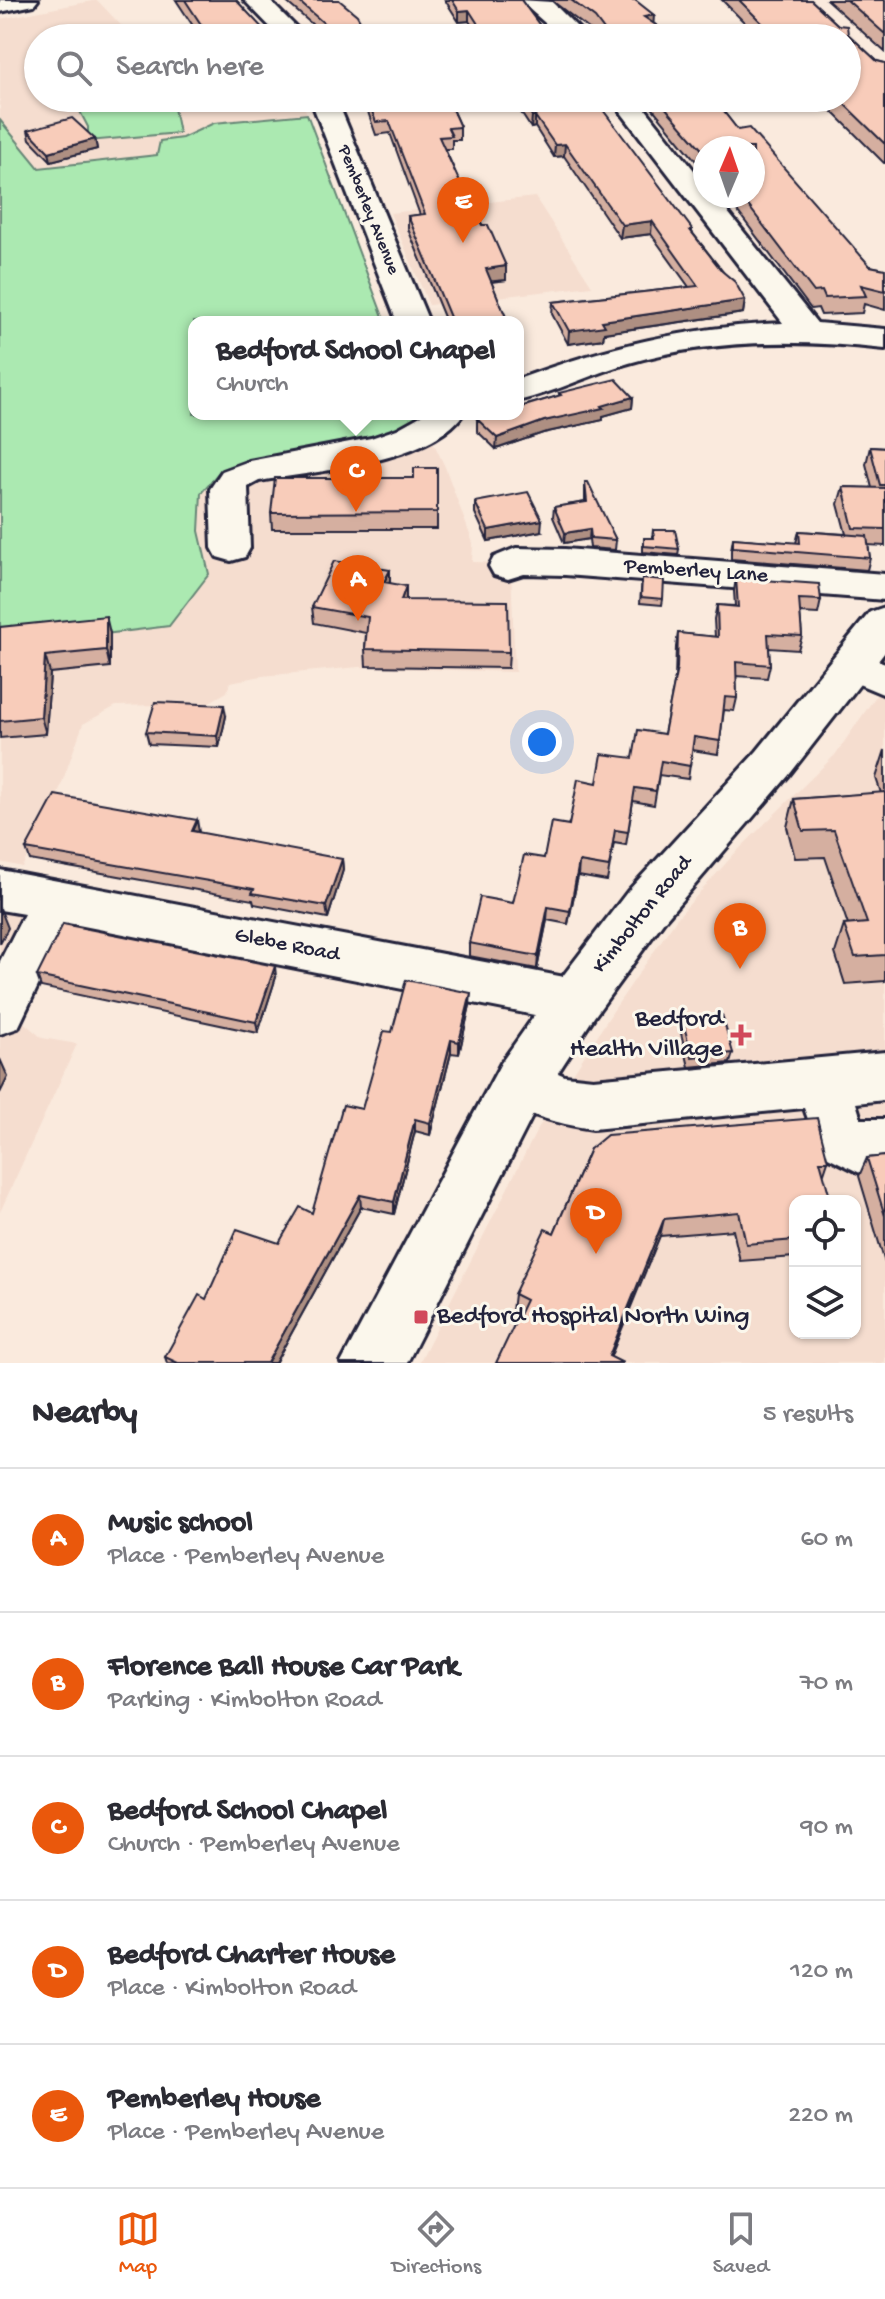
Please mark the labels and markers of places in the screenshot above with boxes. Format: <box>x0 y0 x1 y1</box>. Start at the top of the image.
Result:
pin: E <box>437 177 489 243</box>
pin: C <box>330 446 382 512</box>
pin: A <box>332 555 384 621</box>
pin: B <box>714 903 766 969</box>
place label: Bedford Health Village <box>570 1005 725 1066</box>
marker: Bedford Health Village <box>730 1024 752 1046</box>
pin: D <box>570 1188 622 1254</box>
place label: Bedford Hospital North Wing <box>436 1302 750 1333</box>
marker: Bedford Hospital North Wing <box>412 1308 430 1326</box>

